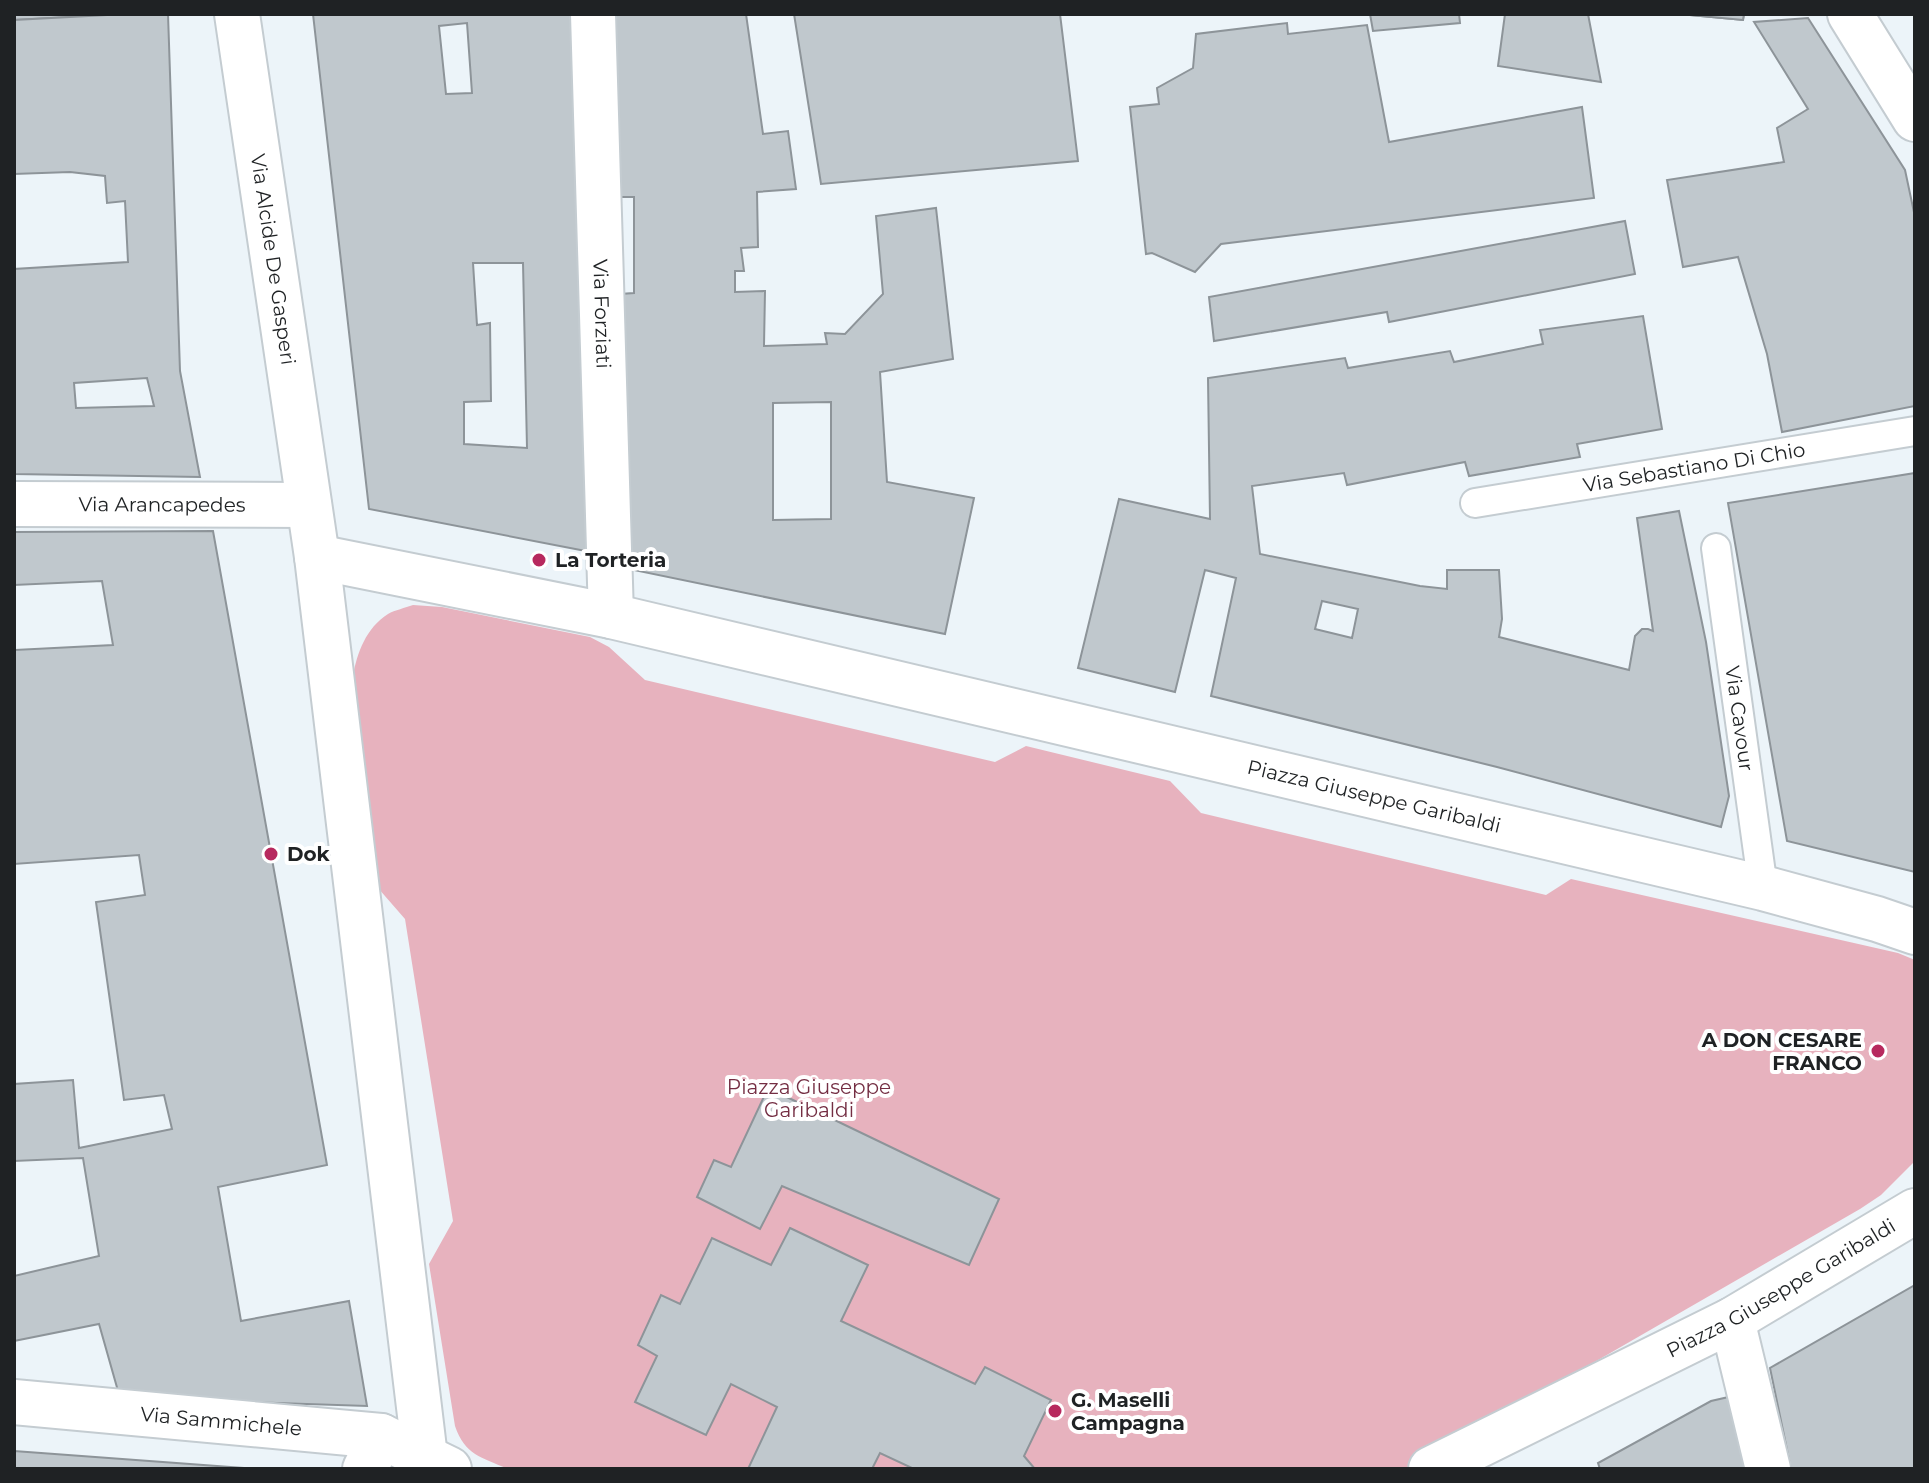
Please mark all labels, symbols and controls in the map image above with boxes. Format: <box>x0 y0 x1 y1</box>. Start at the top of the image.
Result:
street label: Via Alcide De Gasperi <box>246 152 301 366</box>
street label: Via Forziati <box>588 259 616 369</box>
street label: Via Sebastiano Di Chio <box>1581 437 1807 497</box>
street label: Via Arancapedes <box>78 492 246 517</box>
place label: La Torteria <box>555 548 666 572</box>
marker: La Torteria <box>530 551 548 569</box>
street label: Via Cavour <box>1720 664 1759 773</box>
street label: Piazza Giuseppe Garibaldi <box>1245 755 1503 838</box>
place label: Dok <box>287 842 331 866</box>
marker: Dok <box>262 845 280 863</box>
place label: A DON CESARE FRANCO <box>1701 1028 1862 1075</box>
marker: A DON CESARE FRANCO <box>1869 1042 1887 1060</box>
park label: Piazza Giuseppe Garibaldi <box>727 1075 891 1122</box>
street label: Piazza Giuseppe Garibaldi <box>1662 1213 1900 1363</box>
place label: G. Maselli Campagna <box>1071 1388 1185 1435</box>
street label: Via Sammichele <box>139 1402 303 1441</box>
marker: G. Maselli Campagna <box>1046 1402 1064 1420</box>

